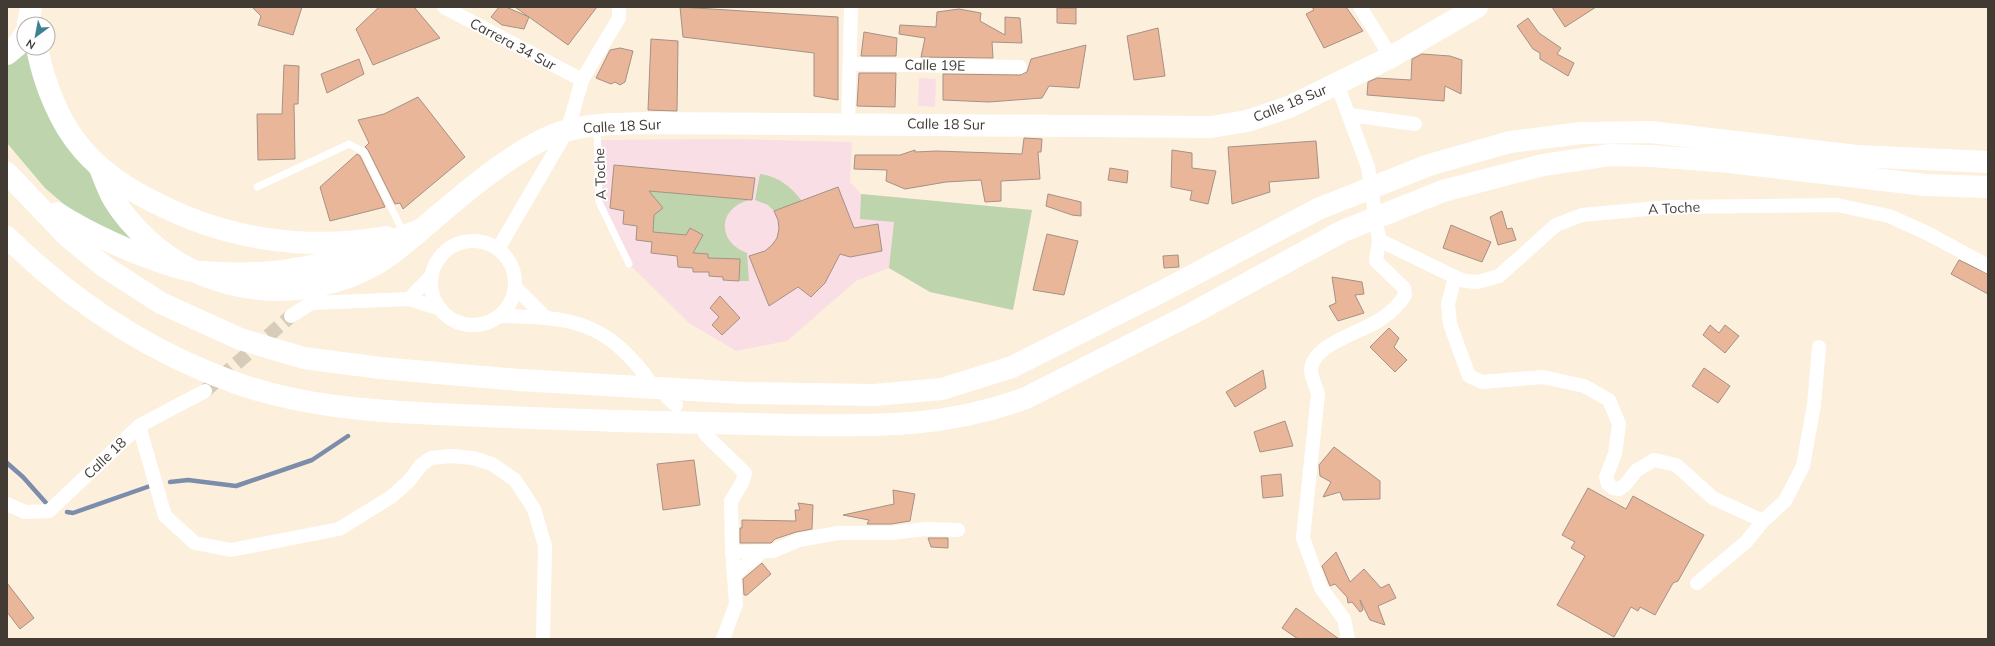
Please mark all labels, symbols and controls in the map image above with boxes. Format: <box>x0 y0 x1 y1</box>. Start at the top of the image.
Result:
street label: Carrera 34 Sur <box>467 14 560 75</box>
north arrow <box>16 16 56 56</box>
text: N <box>23 36 38 53</box>
street label: Calle 19E <box>904 55 966 75</box>
street label: Calle 18 Sur <box>1250 80 1330 126</box>
street label: Calle 18 Sur <box>907 114 986 134</box>
street label: Calle 18 Sur <box>583 115 662 137</box>
street label: A Toche <box>590 148 610 200</box>
street label: A Toche <box>1648 198 1700 218</box>
street label: Calle 18 <box>80 433 130 483</box>

